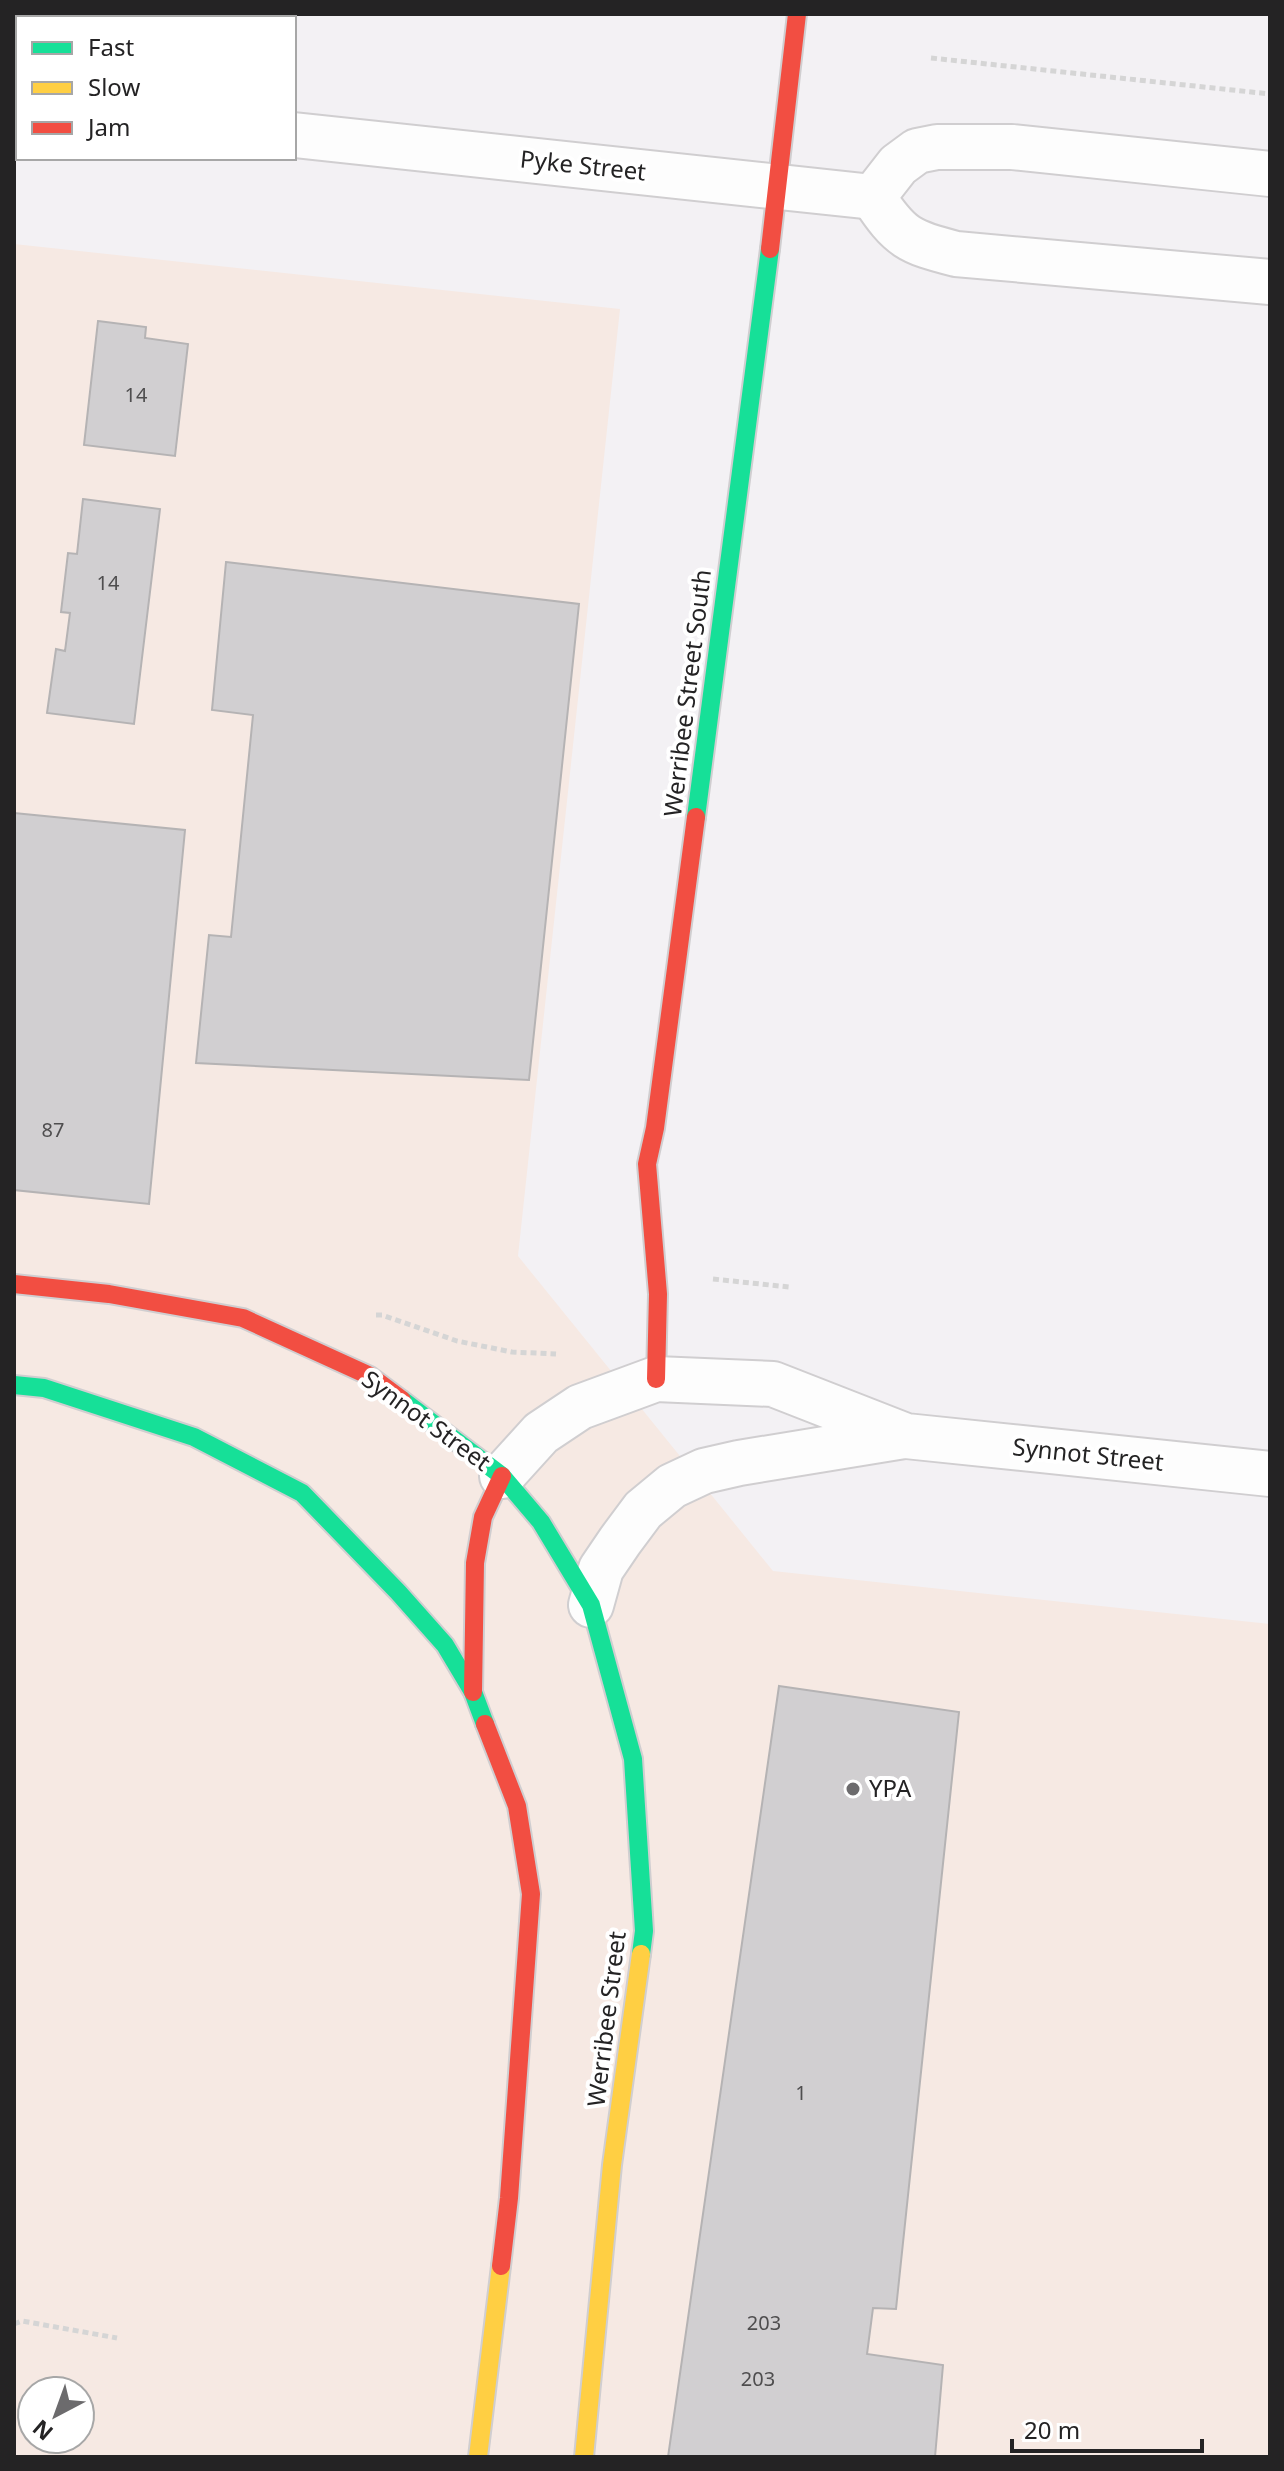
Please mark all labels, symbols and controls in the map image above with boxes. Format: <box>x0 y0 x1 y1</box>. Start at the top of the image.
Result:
legend <box>16 16 296 160</box>
text: Fast <box>88 30 134 63</box>
text: Slow <box>88 70 140 103</box>
text: Jam <box>86 110 130 143</box>
street label: Pyke Street <box>519 141 648 188</box>
house number: 14 <box>125 381 148 408</box>
street label: Werribee Street South <box>655 567 718 818</box>
house number: 14 <box>97 569 120 596</box>
house number: 87 <box>42 1116 64 1143</box>
street label: Synnot Street <box>356 1362 498 1478</box>
street label: Synnot Street <box>1011 1429 1166 1478</box>
place label: YPA <box>869 1771 912 1804</box>
marker: YPA <box>844 1780 862 1798</box>
street label: Werribee Street <box>578 1929 633 2108</box>
house number: 1 <box>795 2079 807 2106</box>
house number: 203 <box>747 2309 781 2336</box>
house number: 203 <box>741 2365 775 2392</box>
north arrow <box>16 2375 96 2455</box>
scale bar <box>1012 2403 1202 2453</box>
text: 20 m <box>1024 2413 1080 2446</box>
text: N <box>26 2414 59 2448</box>

